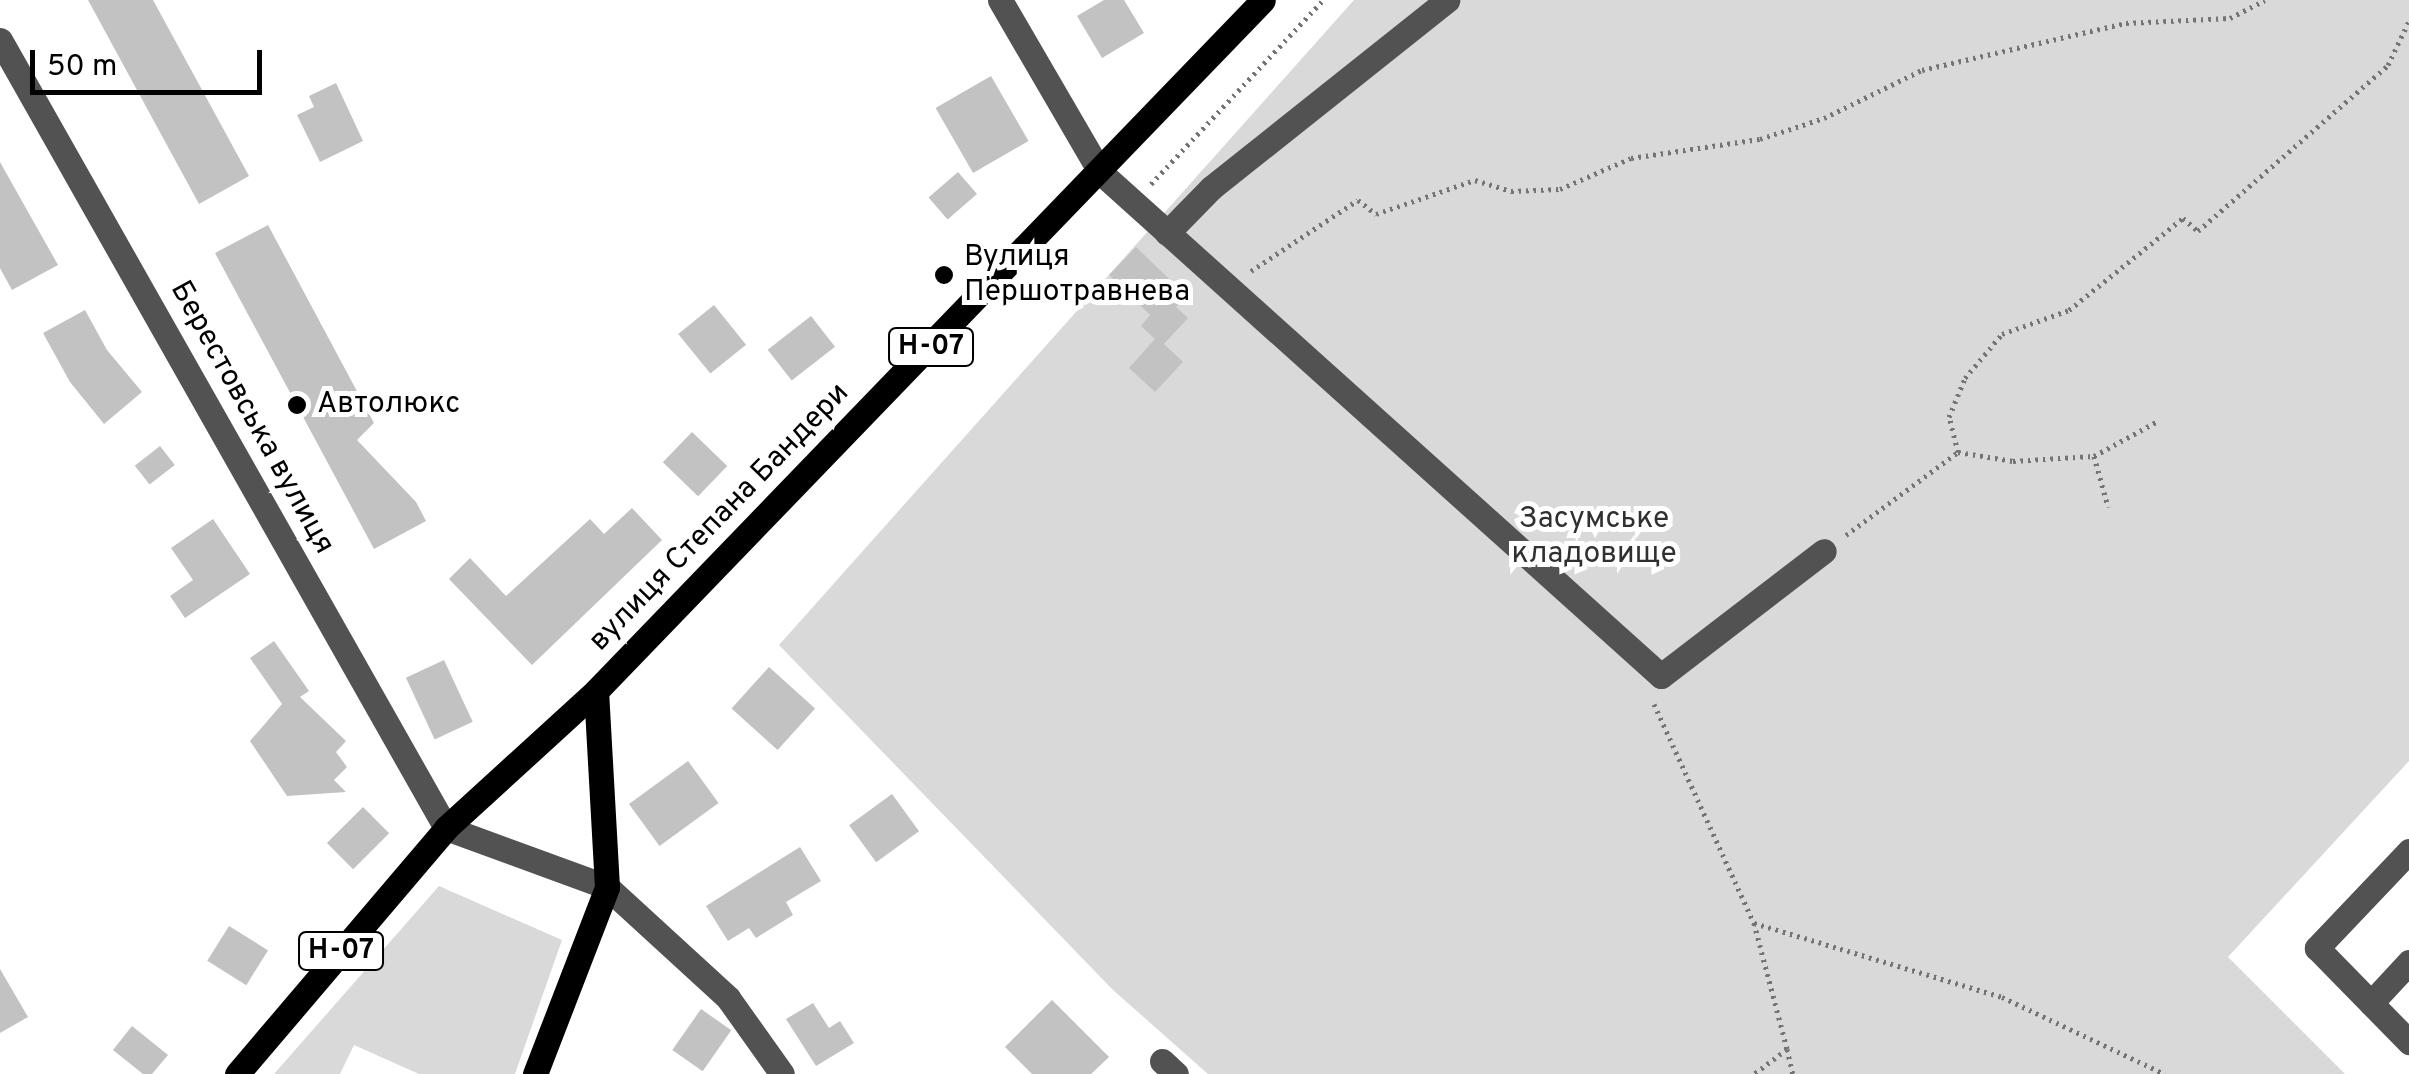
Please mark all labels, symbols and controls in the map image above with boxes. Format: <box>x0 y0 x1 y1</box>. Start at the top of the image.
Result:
scale bar <box>35 30 268 92</box>
text: 50 m <box>47 49 117 86</box>
place label: Вулиця Першотравнева <box>964 240 1190 310</box>
marker: Вулиця Першотравнева <box>933 264 955 286</box>
street label: Берестовська вулиця <box>161 275 341 561</box>
road number: Н-07 <box>886 324 976 370</box>
street label: вулиця Степана Бандери <box>582 376 858 660</box>
place label: Автолюкс <box>317 387 460 423</box>
marker: Автолюкс <box>286 394 308 416</box>
park label: Засумське кладовище <box>1511 502 1677 572</box>
road number: Н-07 <box>296 928 386 974</box>

